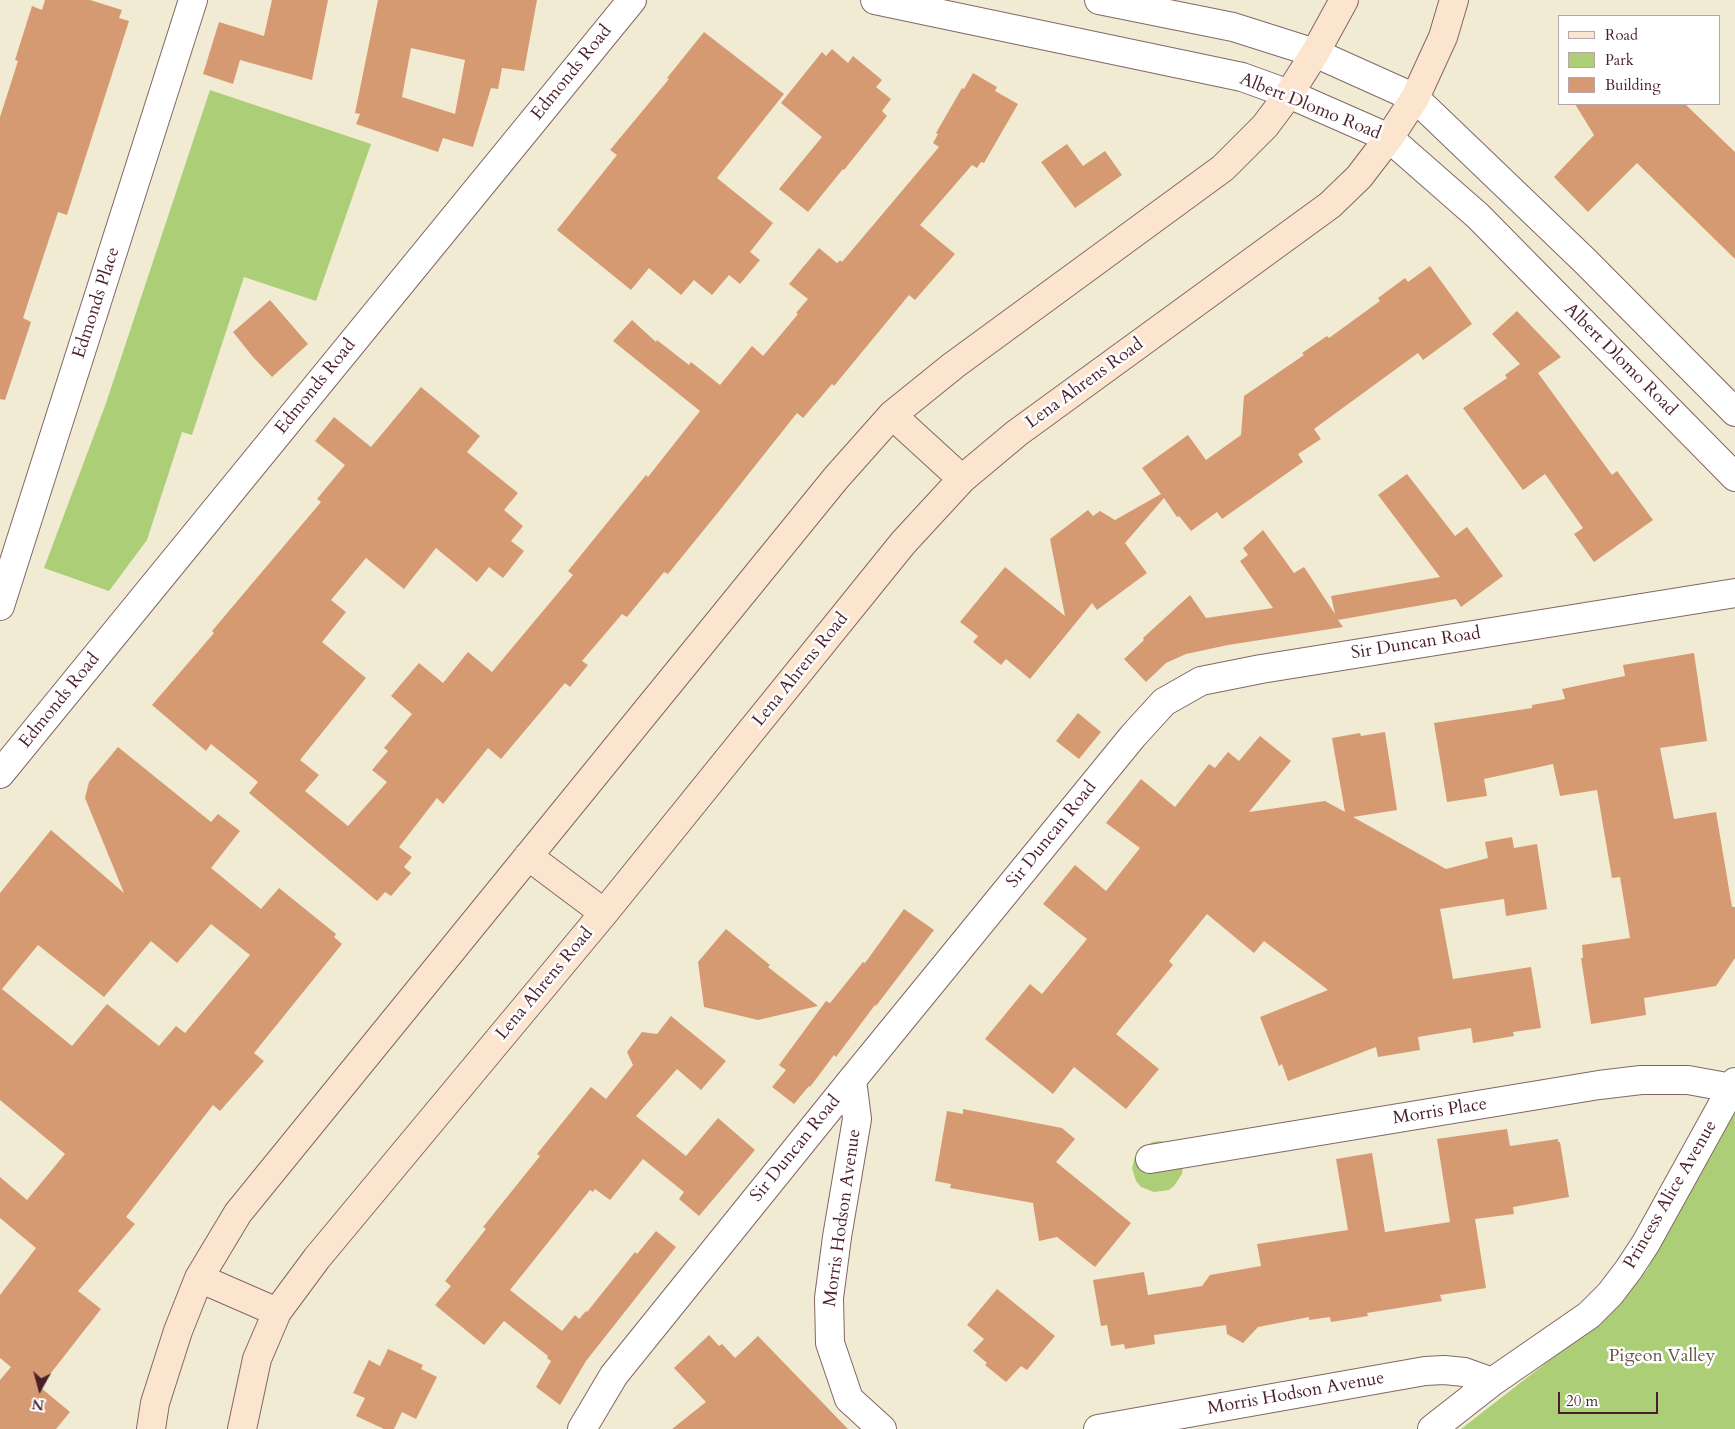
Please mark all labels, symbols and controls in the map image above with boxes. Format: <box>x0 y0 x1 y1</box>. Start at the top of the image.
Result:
legend <box>1558 15 1720 105</box>
street label: Edmonds Road <box>527 21 617 125</box>
text: Road <box>1605 25 1638 45</box>
text: Park <box>1605 50 1634 70</box>
street label: Albert Dlomo Road <box>1236 69 1384 145</box>
text: Building <box>1605 75 1661 95</box>
street label: Edmonds Place <box>69 245 125 361</box>
street label: Albert Dlomo Road <box>1559 299 1681 421</box>
street label: Lena Ahrens Road <box>1022 334 1148 434</box>
street label: Edmonds Road <box>271 335 361 439</box>
street label: Lena Ahrens Road <box>749 609 853 731</box>
street label: Sir Duncan Road <box>1350 623 1482 665</box>
street label: Edmonds Road <box>15 649 105 753</box>
street label: Sir Duncan Road <box>1002 777 1102 893</box>
street label: Lena Ahrens Road <box>492 923 598 1045</box>
street label: Sir Duncan Road <box>746 1091 846 1207</box>
street label: Morris Place <box>1391 1094 1489 1130</box>
street label: Princess Alice Avenue <box>1620 1117 1722 1273</box>
street label: Morris Hodson Avenue <box>820 1128 866 1308</box>
park label: Pigeon Valley <box>1609 1346 1715 1368</box>
north arrow <box>15 1364 65 1414</box>
street label: Morris Hodson Avenue <box>1206 1368 1386 1420</box>
scale bar <box>1560 1382 1660 1414</box>
text: 20 m <box>1566 1391 1598 1411</box>
text: N <box>31 1394 45 1415</box>

